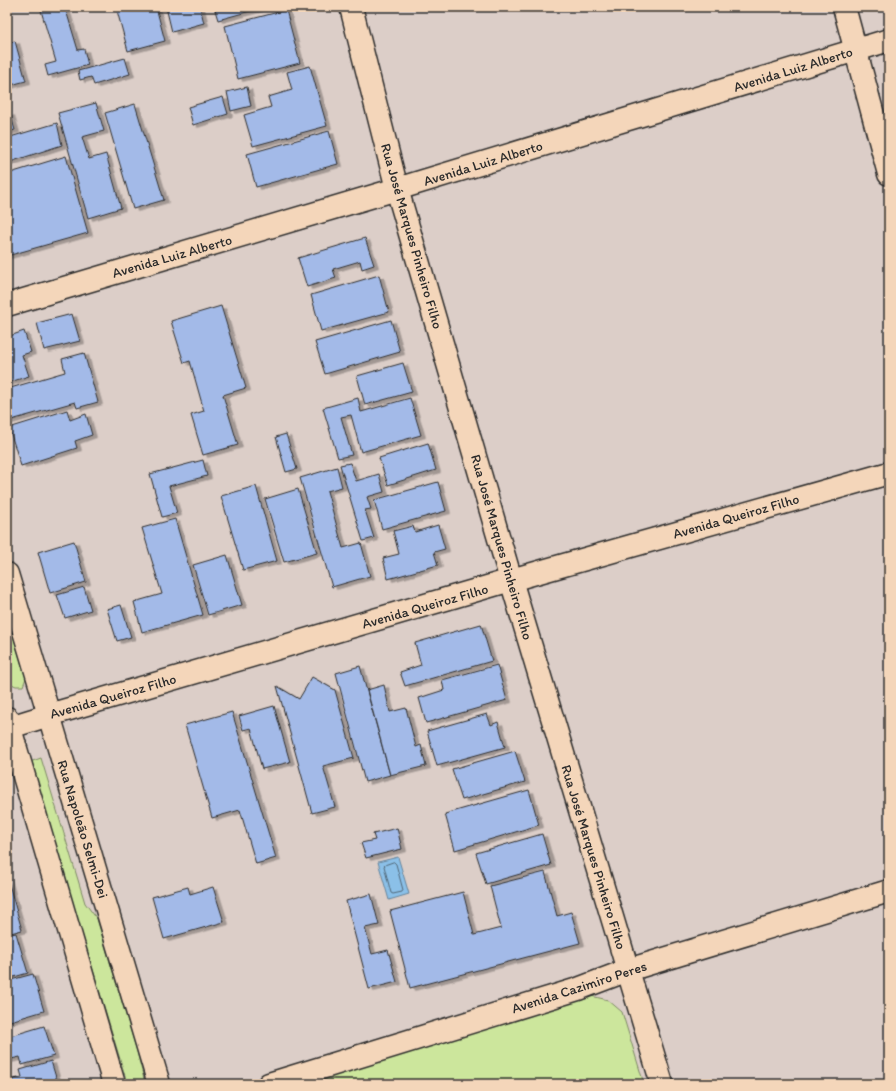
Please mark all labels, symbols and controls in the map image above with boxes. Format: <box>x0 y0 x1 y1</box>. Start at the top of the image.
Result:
street label: Avenida Luiz Alberto <box>731 43 855 96</box>
street label: Avenida Luiz Alberto <box>421 137 545 190</box>
street label: Rua José Marques Pinheiro Filho <box>377 141 446 331</box>
street label: Avenida Luiz Alberto <box>110 231 234 282</box>
street label: Rua José Marques Pinheiro Filho <box>467 452 536 642</box>
street label: Avenida Queiroz Filho <box>671 490 801 543</box>
street label: Avenida Queiroz Filho <box>360 580 490 633</box>
street label: Avenida Queiroz Filho <box>48 670 178 723</box>
street label: Rua Napoleão Selmi-Dei <box>53 758 112 900</box>
street label: Rua José Marques Pinheiro Filho <box>557 763 630 952</box>
street label: Avenida Cazimiro Peres <box>509 958 649 1017</box>

